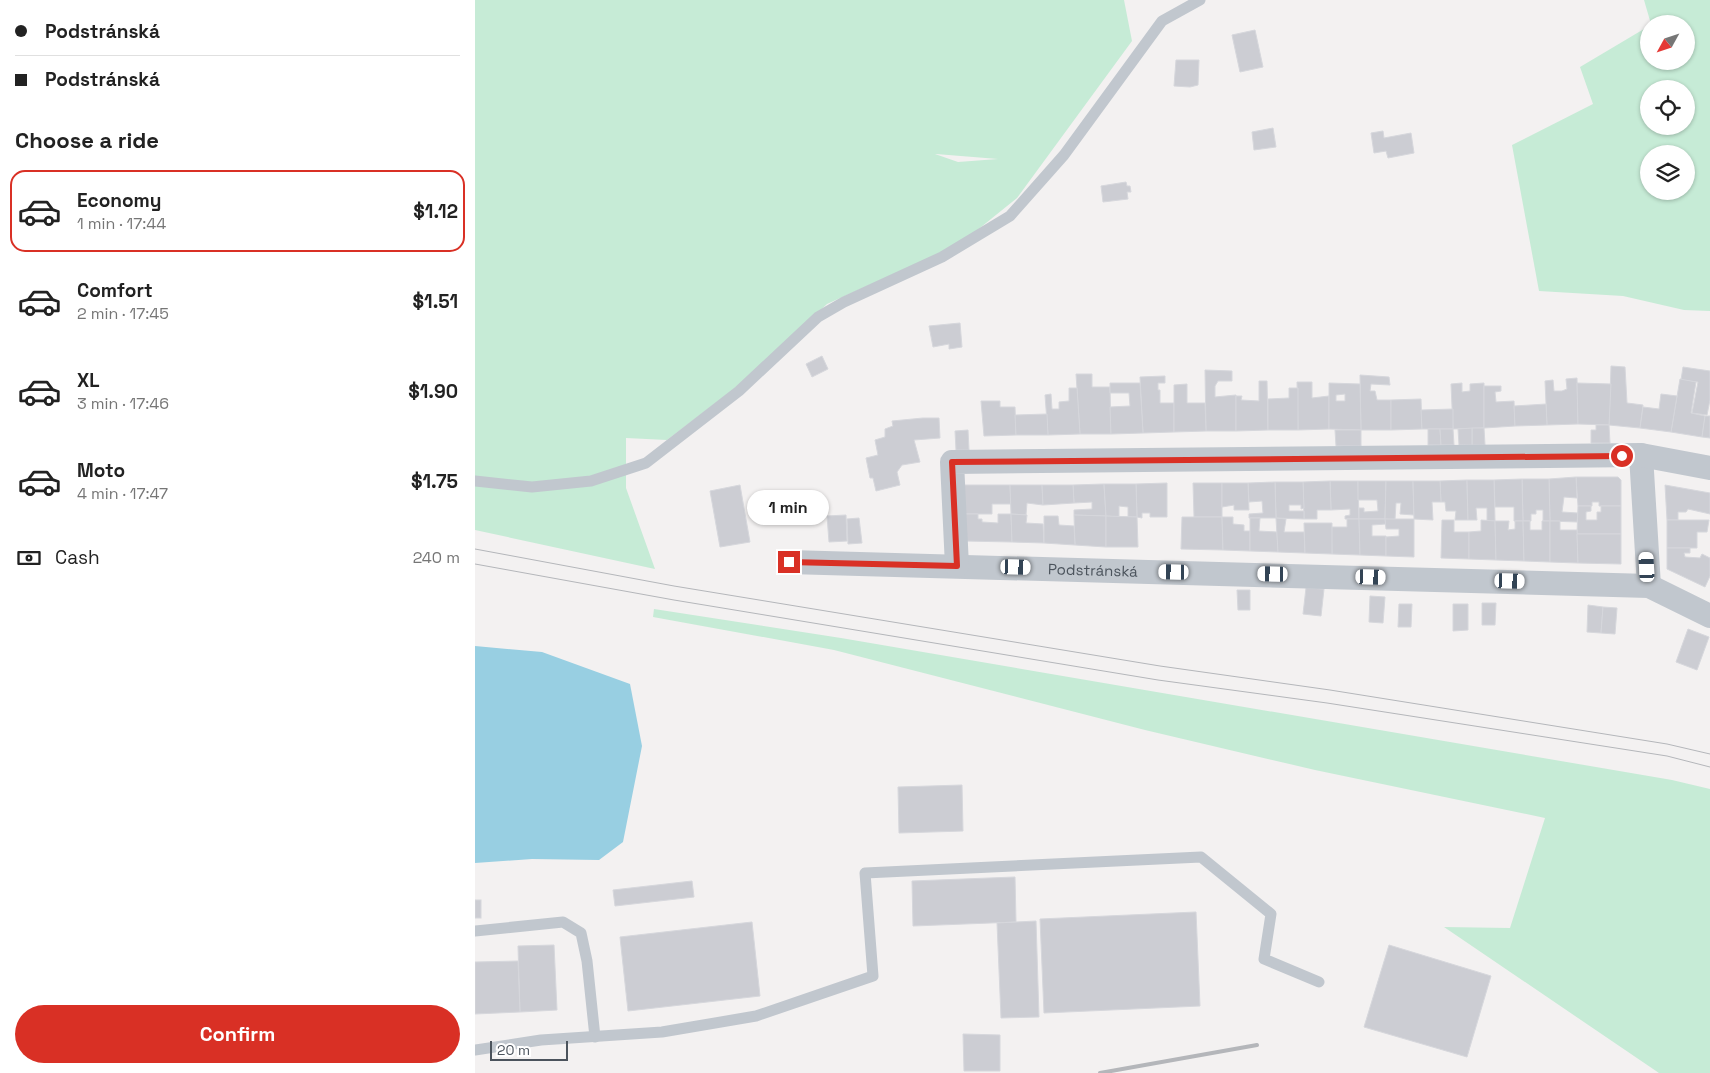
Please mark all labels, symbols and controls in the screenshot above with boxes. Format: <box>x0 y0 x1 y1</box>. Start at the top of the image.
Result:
north arrow <box>1640 15 1695 70</box>
map controls <box>1640 15 1695 200</box>
text: Podstránská <box>45 19 160 44</box>
text: Podstránská <box>45 67 160 92</box>
button: locate <box>1640 80 1695 135</box>
text: Choose a ride <box>15 126 159 154</box>
button: layers <box>1640 145 1695 200</box>
text: Economy <box>77 188 161 213</box>
icon: car <box>17 189 62 234</box>
text: $1.12 <box>413 199 458 224</box>
text: 1 min · 17:44 <box>77 213 166 234</box>
text: Comfort <box>77 278 153 303</box>
icon: car <box>17 279 62 324</box>
text: $1.51 <box>413 289 458 314</box>
text: 2 min · 17:45 <box>77 303 169 324</box>
text: XL <box>77 368 100 393</box>
icon: car <box>17 369 62 414</box>
text: $1.90 <box>408 379 458 404</box>
text: 3 min · 17:46 <box>77 393 169 414</box>
route start <box>1611 445 1633 467</box>
text: Moto <box>77 458 125 483</box>
icon: car <box>17 459 62 504</box>
text: $1.75 <box>411 469 458 494</box>
text: 4 min · 17:47 <box>77 483 168 504</box>
callout: 1 min <box>748 490 830 524</box>
text: 1 min <box>768 497 808 518</box>
icon: cash <box>15 544 43 572</box>
text: Cash <box>55 545 100 570</box>
text: 240 m <box>413 547 460 568</box>
route end <box>778 551 800 573</box>
car <box>1638 552 1655 582</box>
car <box>1000 559 1031 575</box>
street label: Podstránská <box>1048 559 1139 581</box>
car <box>1158 564 1189 580</box>
car <box>1257 566 1288 582</box>
car <box>1355 569 1386 585</box>
car <box>1494 573 1525 589</box>
button: Confirm <box>15 1005 460 1063</box>
scale bar <box>490 1038 567 1061</box>
text: 20 m <box>497 1041 530 1059</box>

